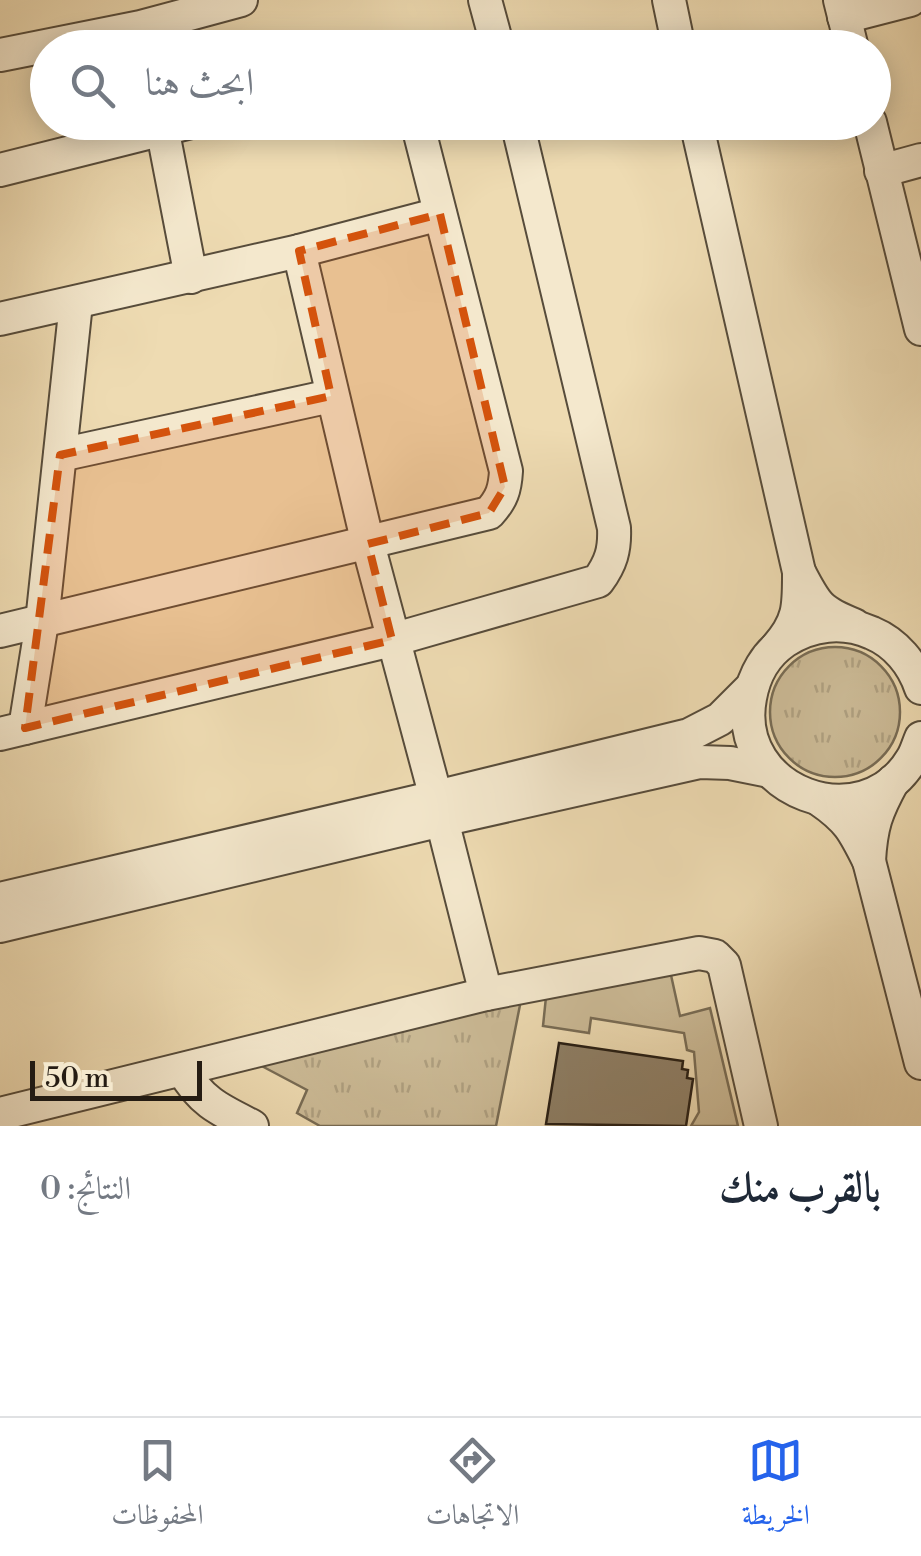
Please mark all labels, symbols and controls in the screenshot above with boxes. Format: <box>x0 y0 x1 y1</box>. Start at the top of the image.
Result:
search box <box>30 30 891 140</box>
icon: search <box>65 58 120 113</box>
text: ابحث هنا <box>145 60 254 107</box>
scale bar <box>30 1056 202 1100</box>
text: 50 m <box>45 1061 109 1096</box>
text: بالقرب منك <box>719 1162 881 1215</box>
text: النتائج: 0 <box>40 1169 131 1209</box>
tab: المحفوظات <box>111 1433 203 1542</box>
tab: الاتجاهات <box>426 1433 519 1542</box>
tab: الخريطة <box>742 1433 810 1542</box>

